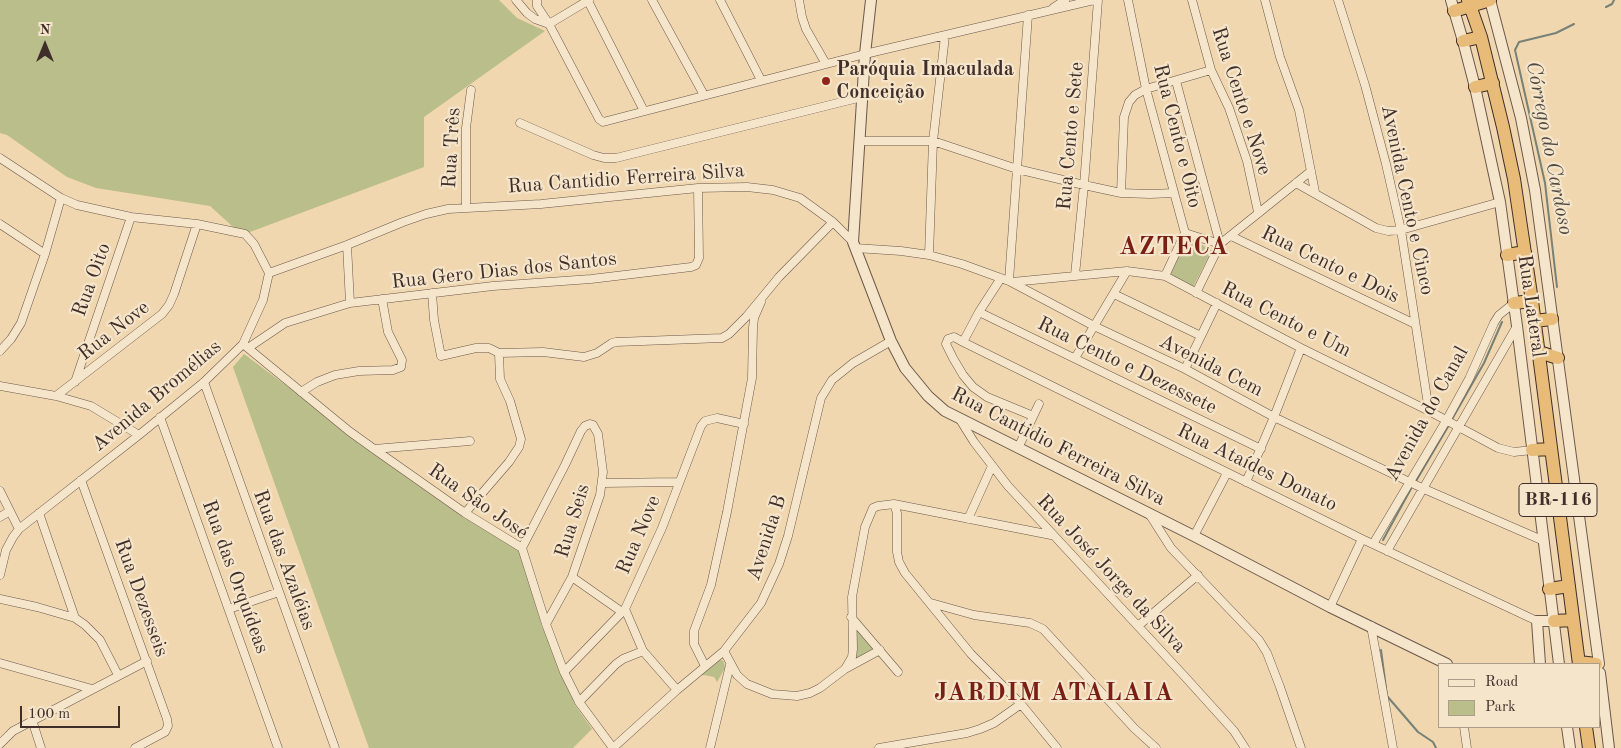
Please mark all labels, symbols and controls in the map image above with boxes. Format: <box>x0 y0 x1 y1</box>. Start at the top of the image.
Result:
north arrow <box>20 20 70 70</box>
text: N <box>40 23 50 37</box>
street label: Rua Cento e Nove <box>1206 24 1276 178</box>
place label: Paróquia Imaculada Conceição <box>836 58 1014 105</box>
water label: Córrego do Cardoso <box>1520 59 1578 237</box>
street label: Rua Cento e Sete <box>1053 61 1089 211</box>
street label: Rua Cento e Oito <box>1148 62 1206 210</box>
marker: Paróquia Imaculada Conceição <box>820 75 832 87</box>
street label: Avenida Cento e Cinco <box>1375 103 1439 297</box>
street label: Rua Três <box>438 107 466 189</box>
street label: Rua Cantidio Ferreira Silva <box>507 159 745 199</box>
street label: Rua Cento e Dois <box>1257 221 1403 309</box>
district label: AZTECA <box>1118 232 1230 262</box>
street label: Rua Oito <box>68 240 116 320</box>
street label: Rua Gero Dias dos Santos <box>390 247 618 295</box>
street label: Rua Lateral <box>1512 253 1550 359</box>
street label: Rua Cento e Um <box>1217 277 1355 363</box>
street label: Rua Nove <box>74 296 154 366</box>
street label: Rua Cento e Dezessete <box>1033 312 1221 420</box>
street label: Avenida Cem <box>1155 330 1267 402</box>
street label: Avenida Bromélias <box>87 335 227 457</box>
street label: Avenida do Canal <box>1380 342 1474 486</box>
street label: Rua Cantidio Ferreira Silva <box>947 382 1169 512</box>
street label: Rua Ataídes Donato <box>1173 419 1341 517</box>
street label: Rua São José <box>423 459 533 545</box>
street label: Rua Seis <box>550 481 596 561</box>
road number: BR-116 <box>1519 484 1597 516</box>
street label: Rua das Azaléias <box>247 487 321 633</box>
street label: Rua José Jorge da Silva <box>1031 490 1191 658</box>
street label: Rua Nove <box>612 492 666 578</box>
street label: Avenida B <box>742 492 792 584</box>
street label: Rua das Orquídeas <box>196 497 274 657</box>
street label: Rua Dezesseis <box>109 536 173 660</box>
legend <box>1438 663 1601 728</box>
text: Road <box>1485 675 1518 690</box>
district label: JARDIM ATALAIA <box>932 678 1176 708</box>
scale bar <box>22 696 122 728</box>
text: Park <box>1485 700 1516 715</box>
text: 100 m <box>28 707 70 722</box>

